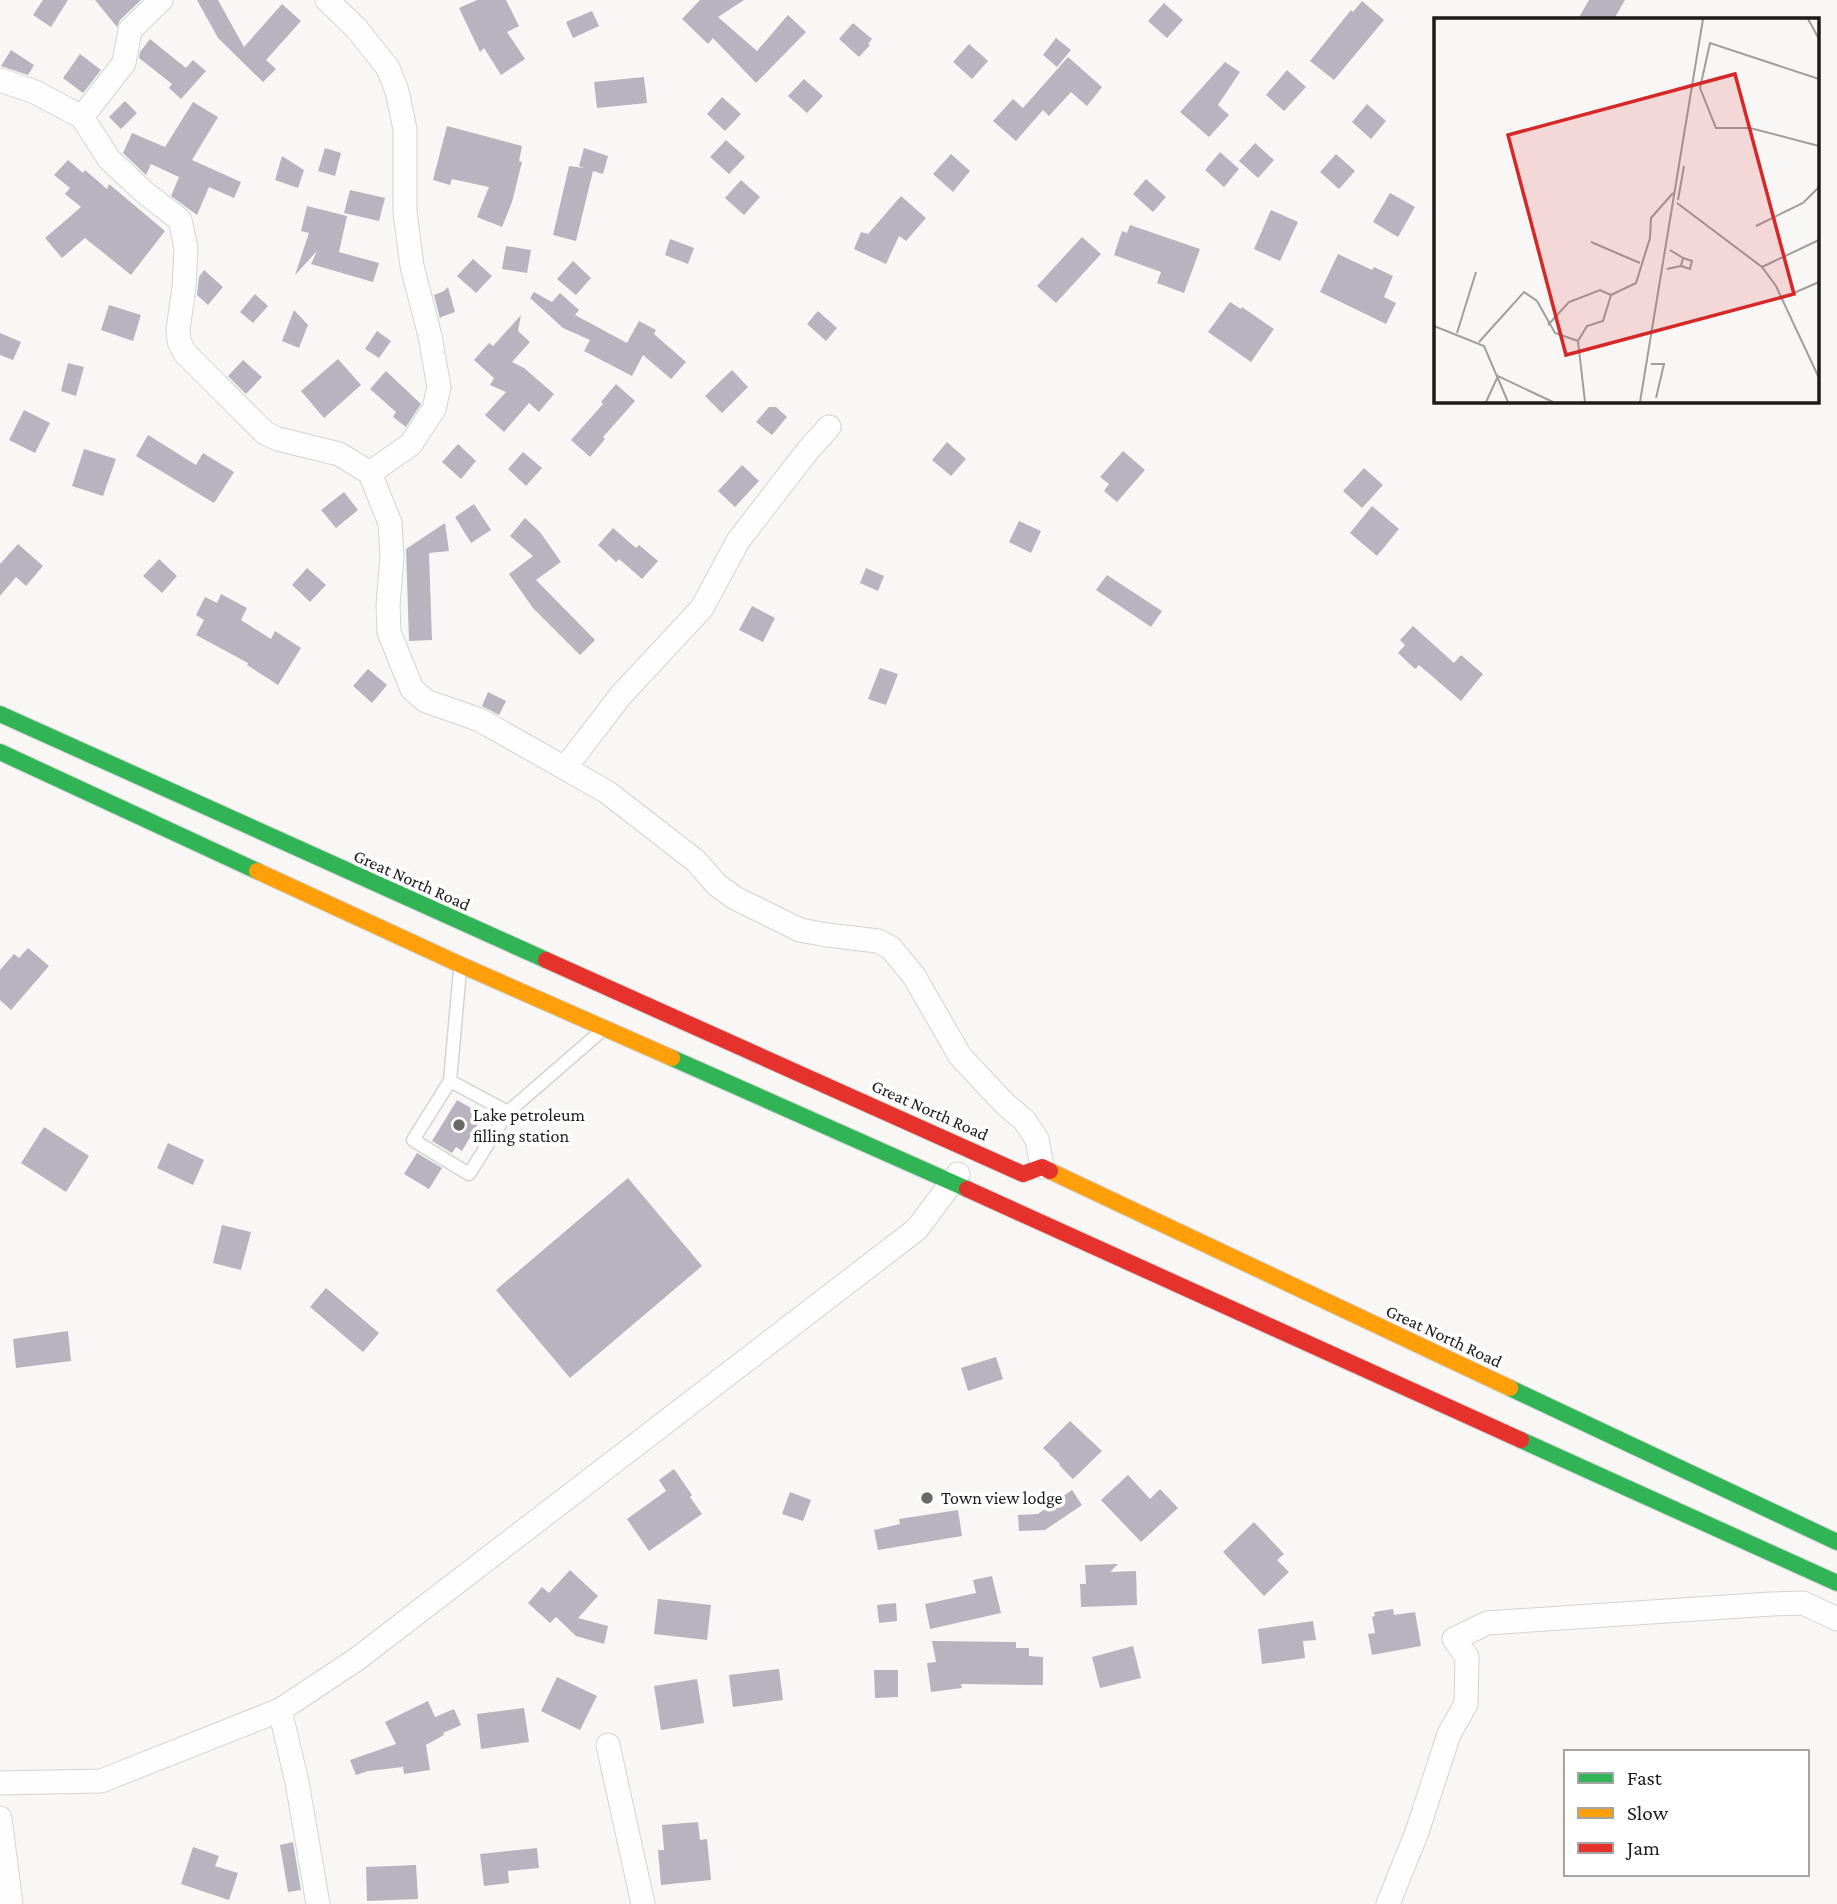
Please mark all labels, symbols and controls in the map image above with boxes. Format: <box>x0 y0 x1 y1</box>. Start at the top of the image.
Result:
inset map <box>1434 18 1820 402</box>
street label: Great North Road <box>351 845 474 915</box>
street label: Great North Road <box>869 1075 992 1145</box>
place label: Lake petroleum filling station <box>473 1105 586 1146</box>
marker: Lake petroleum filling station <box>451 1117 467 1133</box>
street label: Great North Road <box>1383 1300 1506 1372</box>
place label: Town view lodge <box>941 1488 1063 1508</box>
marker: Town view lodge <box>919 1490 935 1506</box>
legend <box>1564 1750 1809 1876</box>
text: Fast <box>1627 1766 1663 1790</box>
text: Slow <box>1627 1801 1669 1825</box>
text: Jam <box>1625 1836 1660 1860</box>

